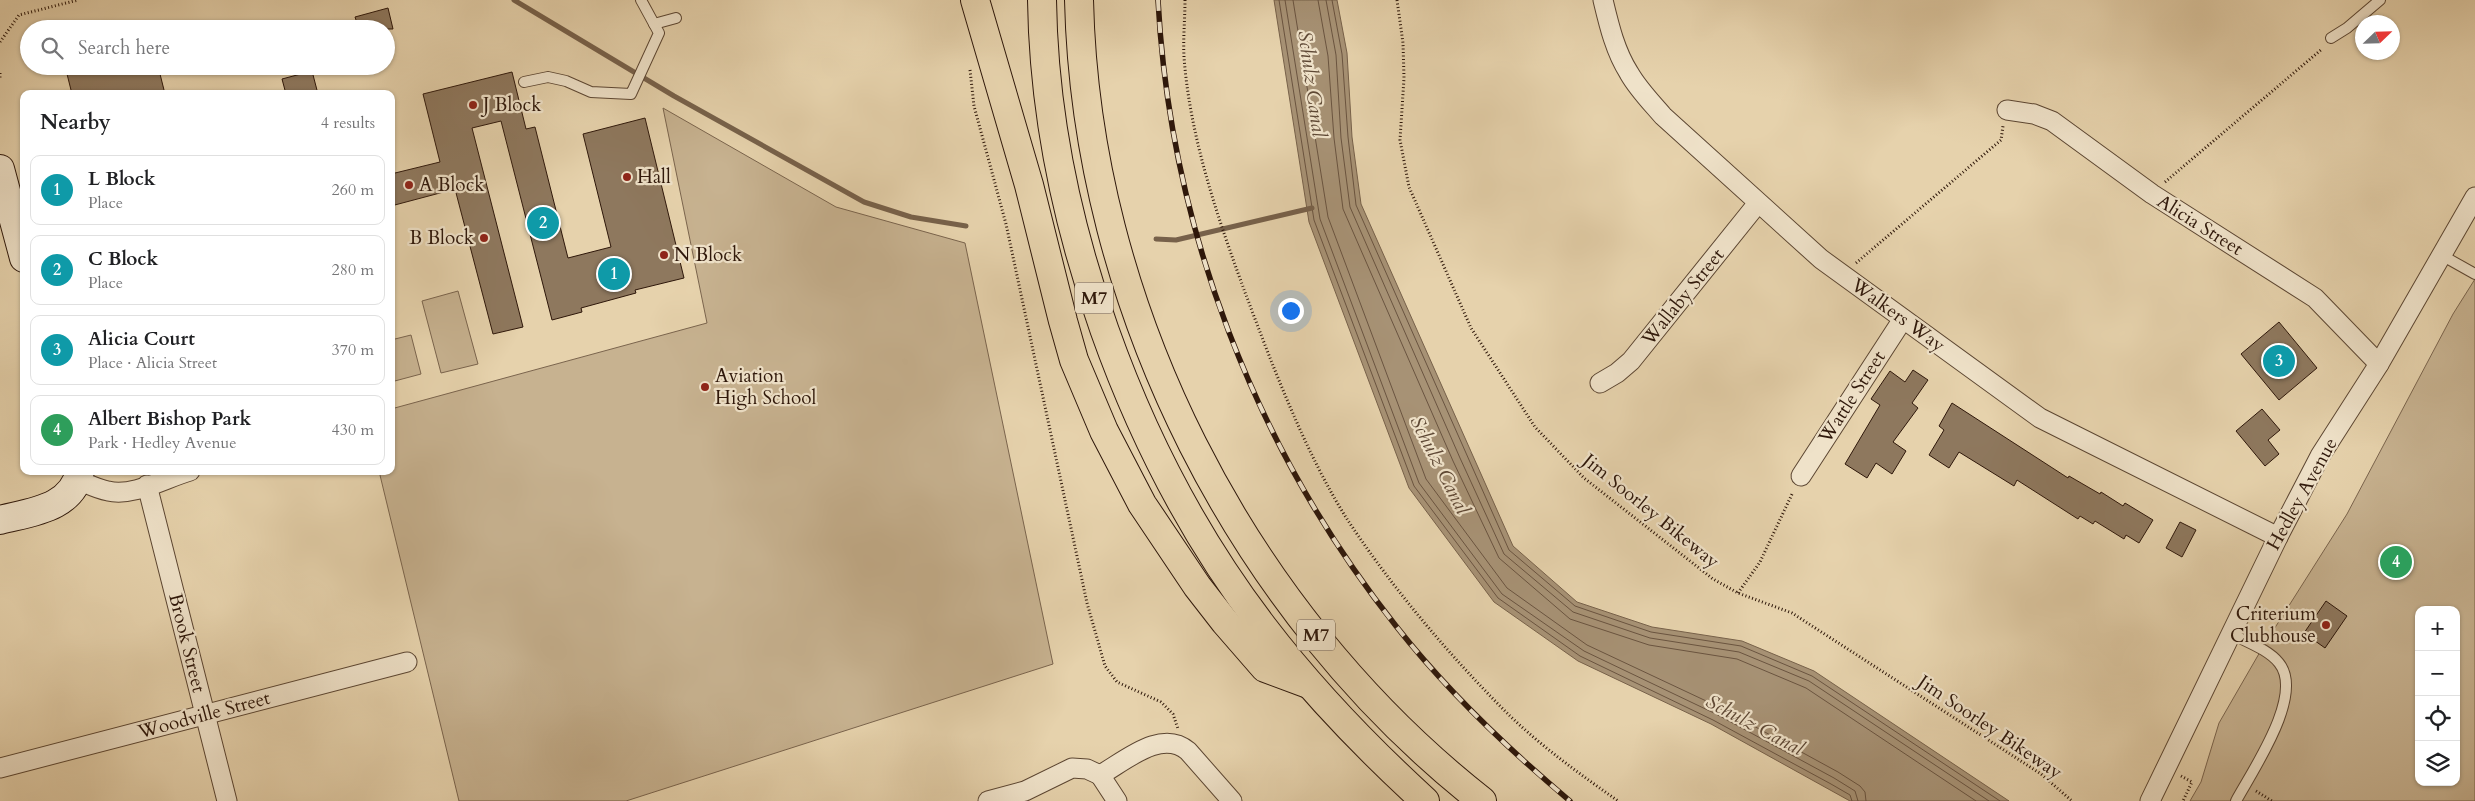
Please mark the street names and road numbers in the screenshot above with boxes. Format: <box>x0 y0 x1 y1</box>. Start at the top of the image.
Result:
street label: Alicia Street <box>2152 188 2248 262</box>
street label: Wallaby Street <box>1635 243 1730 352</box>
street label: Walkers Way <box>1845 271 1950 358</box>
road number: M7 <box>1075 282 1113 314</box>
street label: Wattle Street <box>1812 346 1892 449</box>
street label: Hedley Avenue <box>2260 433 2344 555</box>
street label: Jim Soorley Bikeway <box>1575 446 1725 574</box>
street label: Brook Street <box>162 591 212 695</box>
road number: M7 <box>1297 620 1335 650</box>
street label: Jim Soorley Bikeway <box>1910 667 2067 785</box>
street label: Woodville Street <box>134 685 273 745</box>

